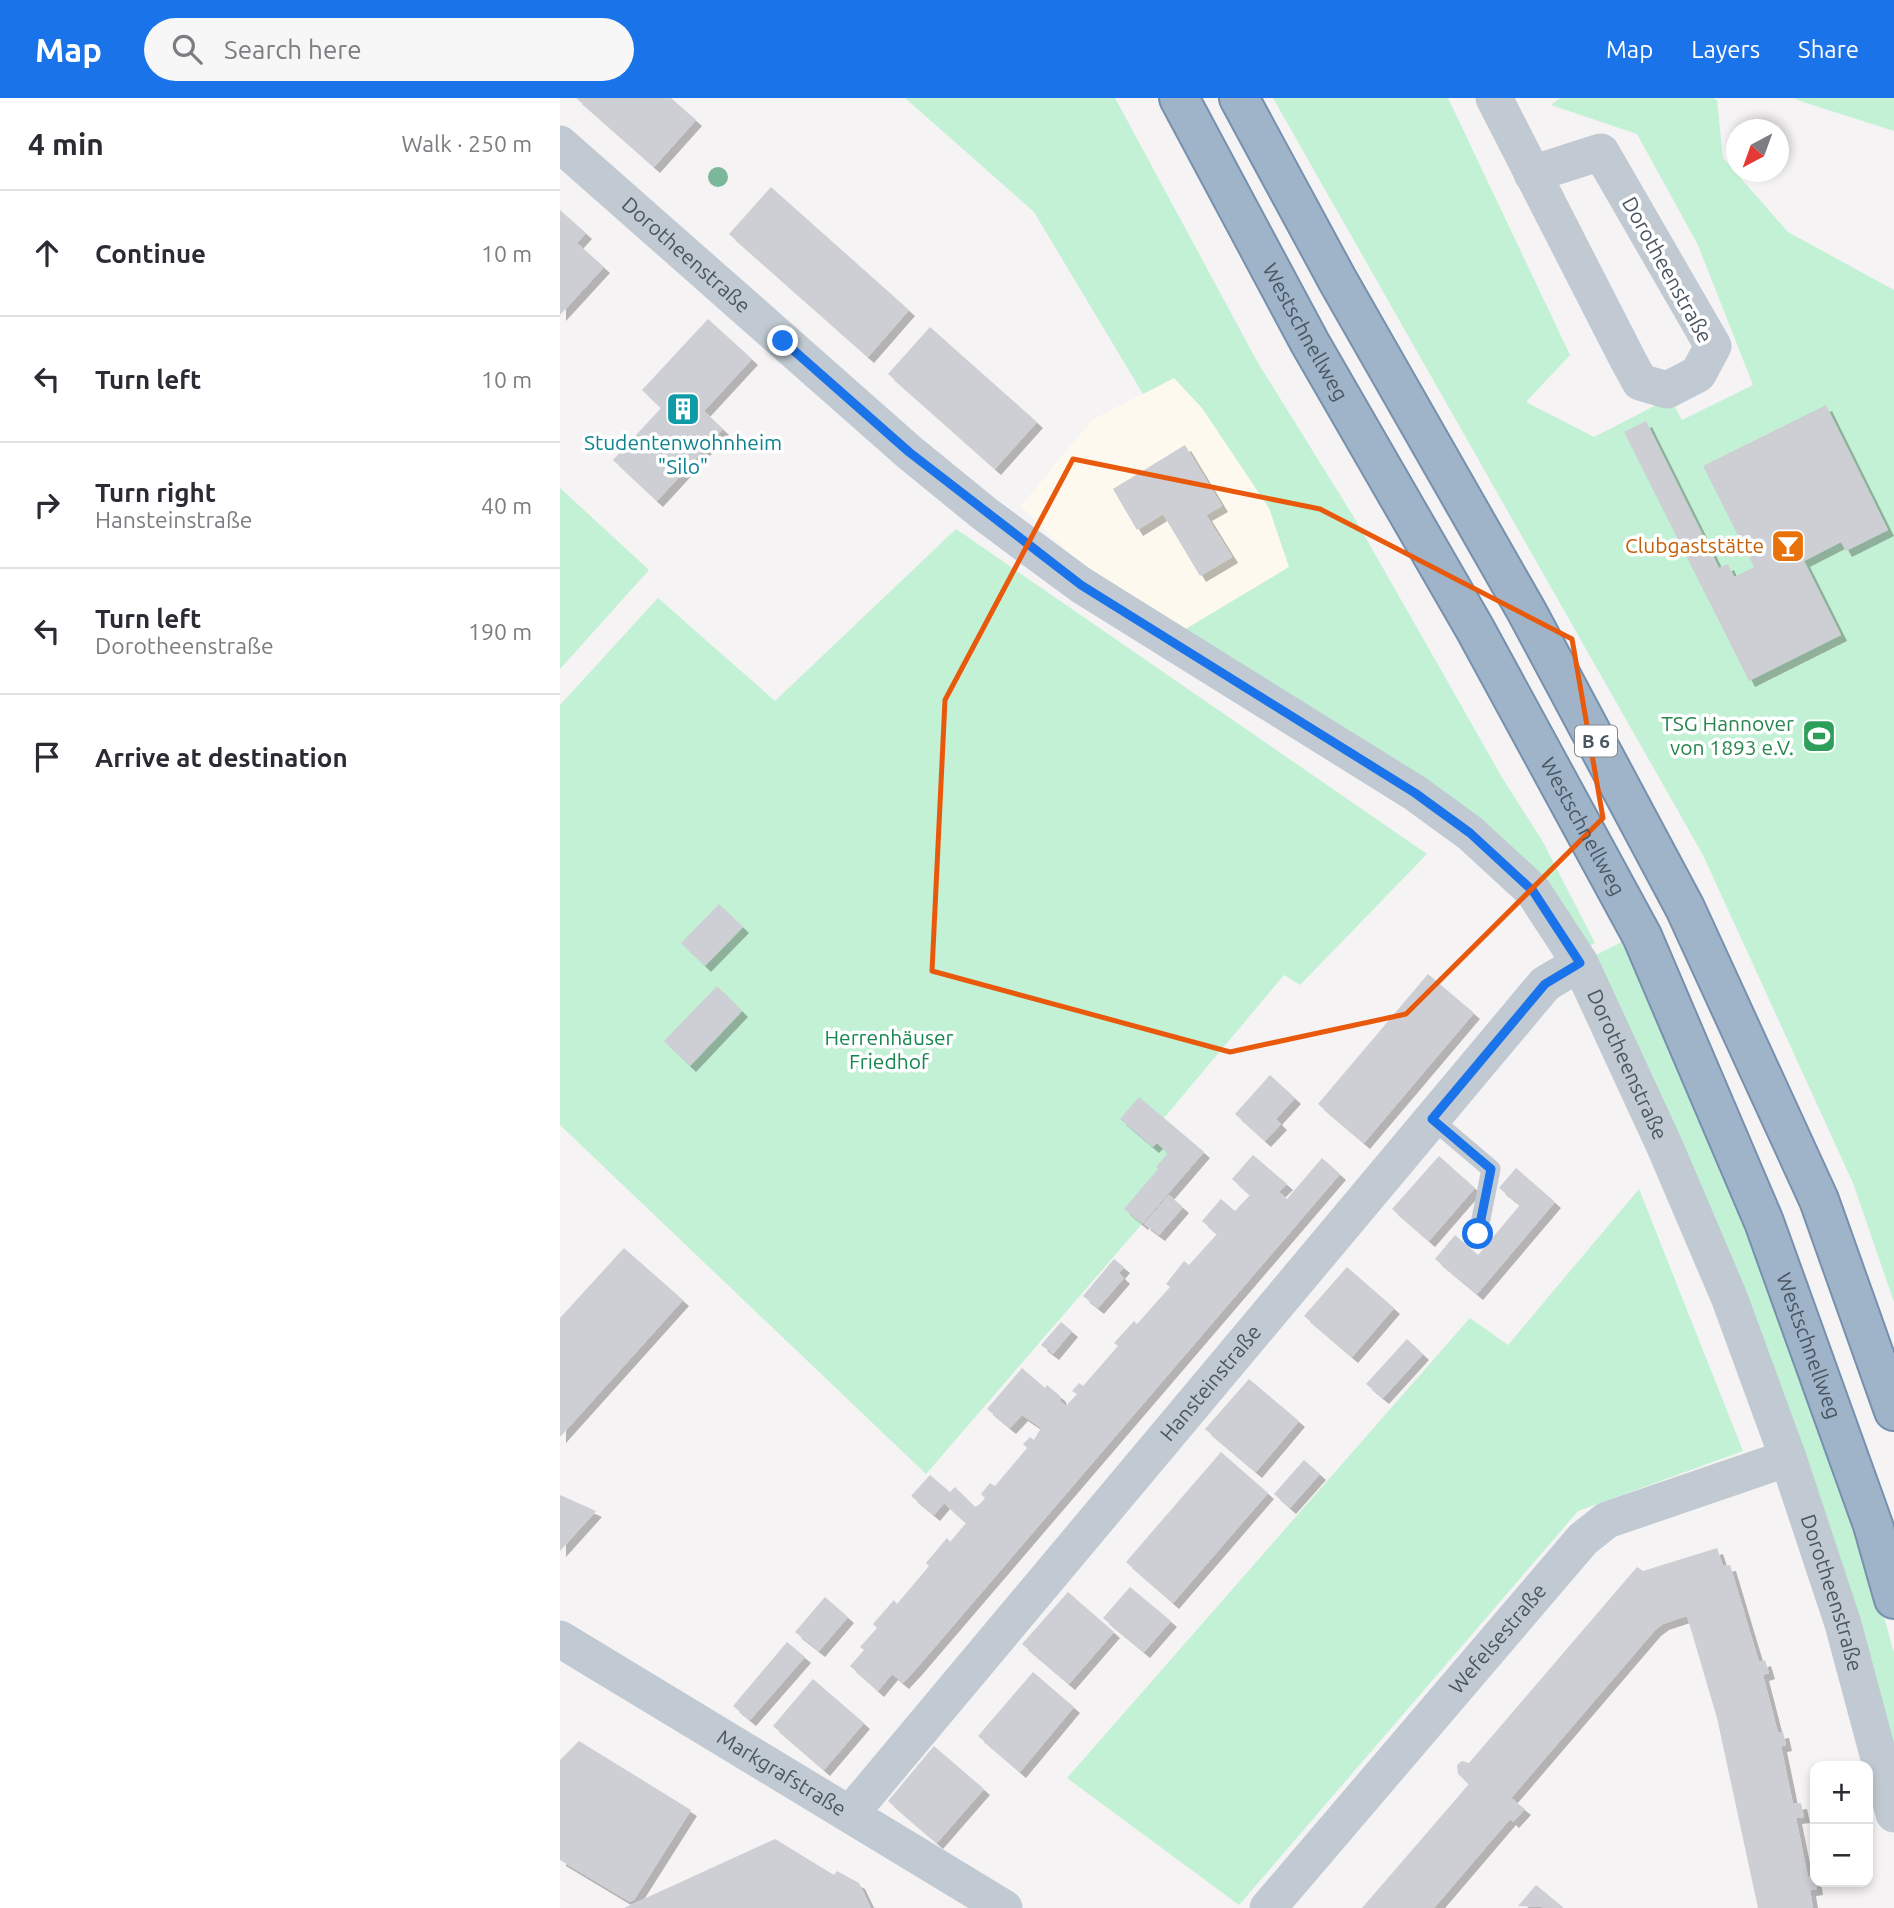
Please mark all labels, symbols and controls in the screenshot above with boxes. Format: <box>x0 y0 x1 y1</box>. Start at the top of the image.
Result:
search box <box>144 18 634 81</box>
icon: search <box>168 30 206 68</box>
text: Map <box>35 31 102 68</box>
text: Search here <box>224 35 362 64</box>
text: Map <box>1606 36 1653 63</box>
text: Layers <box>1691 36 1760 63</box>
text: Share <box>1798 36 1859 63</box>
north arrow <box>1726 119 1789 182</box>
text: 4 min <box>28 127 104 161</box>
text: Walk · 250 m <box>401 131 532 156</box>
street label: Dorotheenstraße <box>617 191 756 317</box>
street label: Dorotheenstraße <box>1618 192 1718 347</box>
icon: ahead <box>28 234 66 272</box>
text: Continue <box>95 239 206 268</box>
text: 10 m <box>481 241 532 266</box>
street label: Westschnellweg <box>1259 259 1354 405</box>
route end <box>767 325 798 356</box>
icon: left <box>28 360 66 398</box>
text: Turn left <box>95 365 201 394</box>
text: 10 m <box>481 367 532 392</box>
building icon: Studentenwohnheim "Silo" <box>664 390 702 428</box>
place label: Studentenwohnheim "Silo" <box>584 430 782 478</box>
text: Turn right <box>95 478 216 507</box>
icon: right <box>28 486 66 524</box>
text: 40 m <box>481 493 532 518</box>
text: Hansteinstraße <box>95 507 252 532</box>
bar icon: Clubgaststätte <box>1769 527 1807 565</box>
place label: Clubgaststätte <box>1625 533 1764 557</box>
text: Turn left <box>95 604 201 633</box>
icon: left <box>28 612 66 650</box>
text: 190 m <box>468 619 532 644</box>
text: Dorotheenstraße <box>95 633 274 658</box>
place label: TSG Hannover von 1893 e.V. <box>1661 711 1794 759</box>
sports icon: TSG Hannover von 1893 e.V. <box>1800 717 1838 755</box>
road number: B 6 <box>1575 726 1617 756</box>
icon: arrive <box>28 738 66 776</box>
text: Arrive at destination <box>95 743 348 772</box>
street label: Westschnellweg <box>1536 753 1631 899</box>
street label: Dorotheenstraße <box>1583 985 1673 1143</box>
park label: Herrenhäuser Friedhof <box>824 1025 954 1073</box>
route start <box>1462 1218 1493 1249</box>
street label: Westschnellweg <box>1772 1269 1847 1422</box>
street label: Hansteinstraße <box>1155 1320 1265 1445</box>
street label: Dorotheenstraße <box>1796 1511 1868 1674</box>
street label: Wefelsestraße <box>1443 1578 1551 1698</box>
street label: Markgrafstraße <box>713 1724 851 1821</box>
map controls <box>1810 1761 1873 1887</box>
button: + <box>1810 1761 1873 1824</box>
button: − <box>1810 1824 1873 1887</box>

